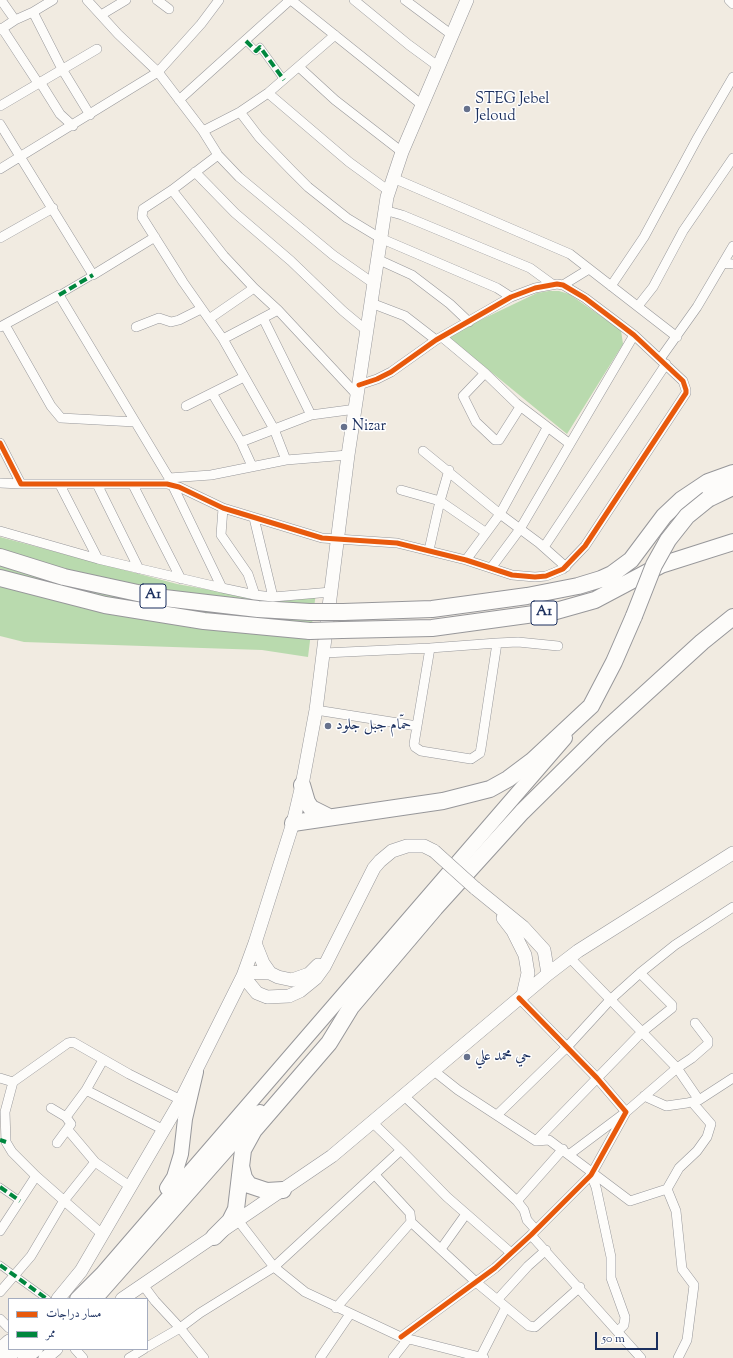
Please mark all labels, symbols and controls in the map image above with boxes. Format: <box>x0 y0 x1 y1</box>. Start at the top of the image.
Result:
place label: STEG Jebel Jeloud <box>475 91 550 126</box>
marker: STEG Jebel Jeloud <box>462 104 472 114</box>
place label: Nizar <box>352 418 386 436</box>
marker: Nizar <box>339 422 349 432</box>
road number: A1 <box>140 584 166 608</box>
road number: A1 <box>531 601 557 625</box>
place label: حمّام جبل جلود <box>336 717 411 735</box>
marker: حمّام جبل جلود <box>323 721 333 731</box>
place label: حي محمد علي <box>475 1048 532 1066</box>
marker: حي محمد علي <box>462 1052 472 1062</box>
legend <box>8 1298 148 1350</box>
text: مسار دراجات <box>46 1305 102 1323</box>
scale bar <box>597 1324 660 1350</box>
text: ممر <box>46 1325 56 1343</box>
text: 50 m <box>602 1330 625 1348</box>

